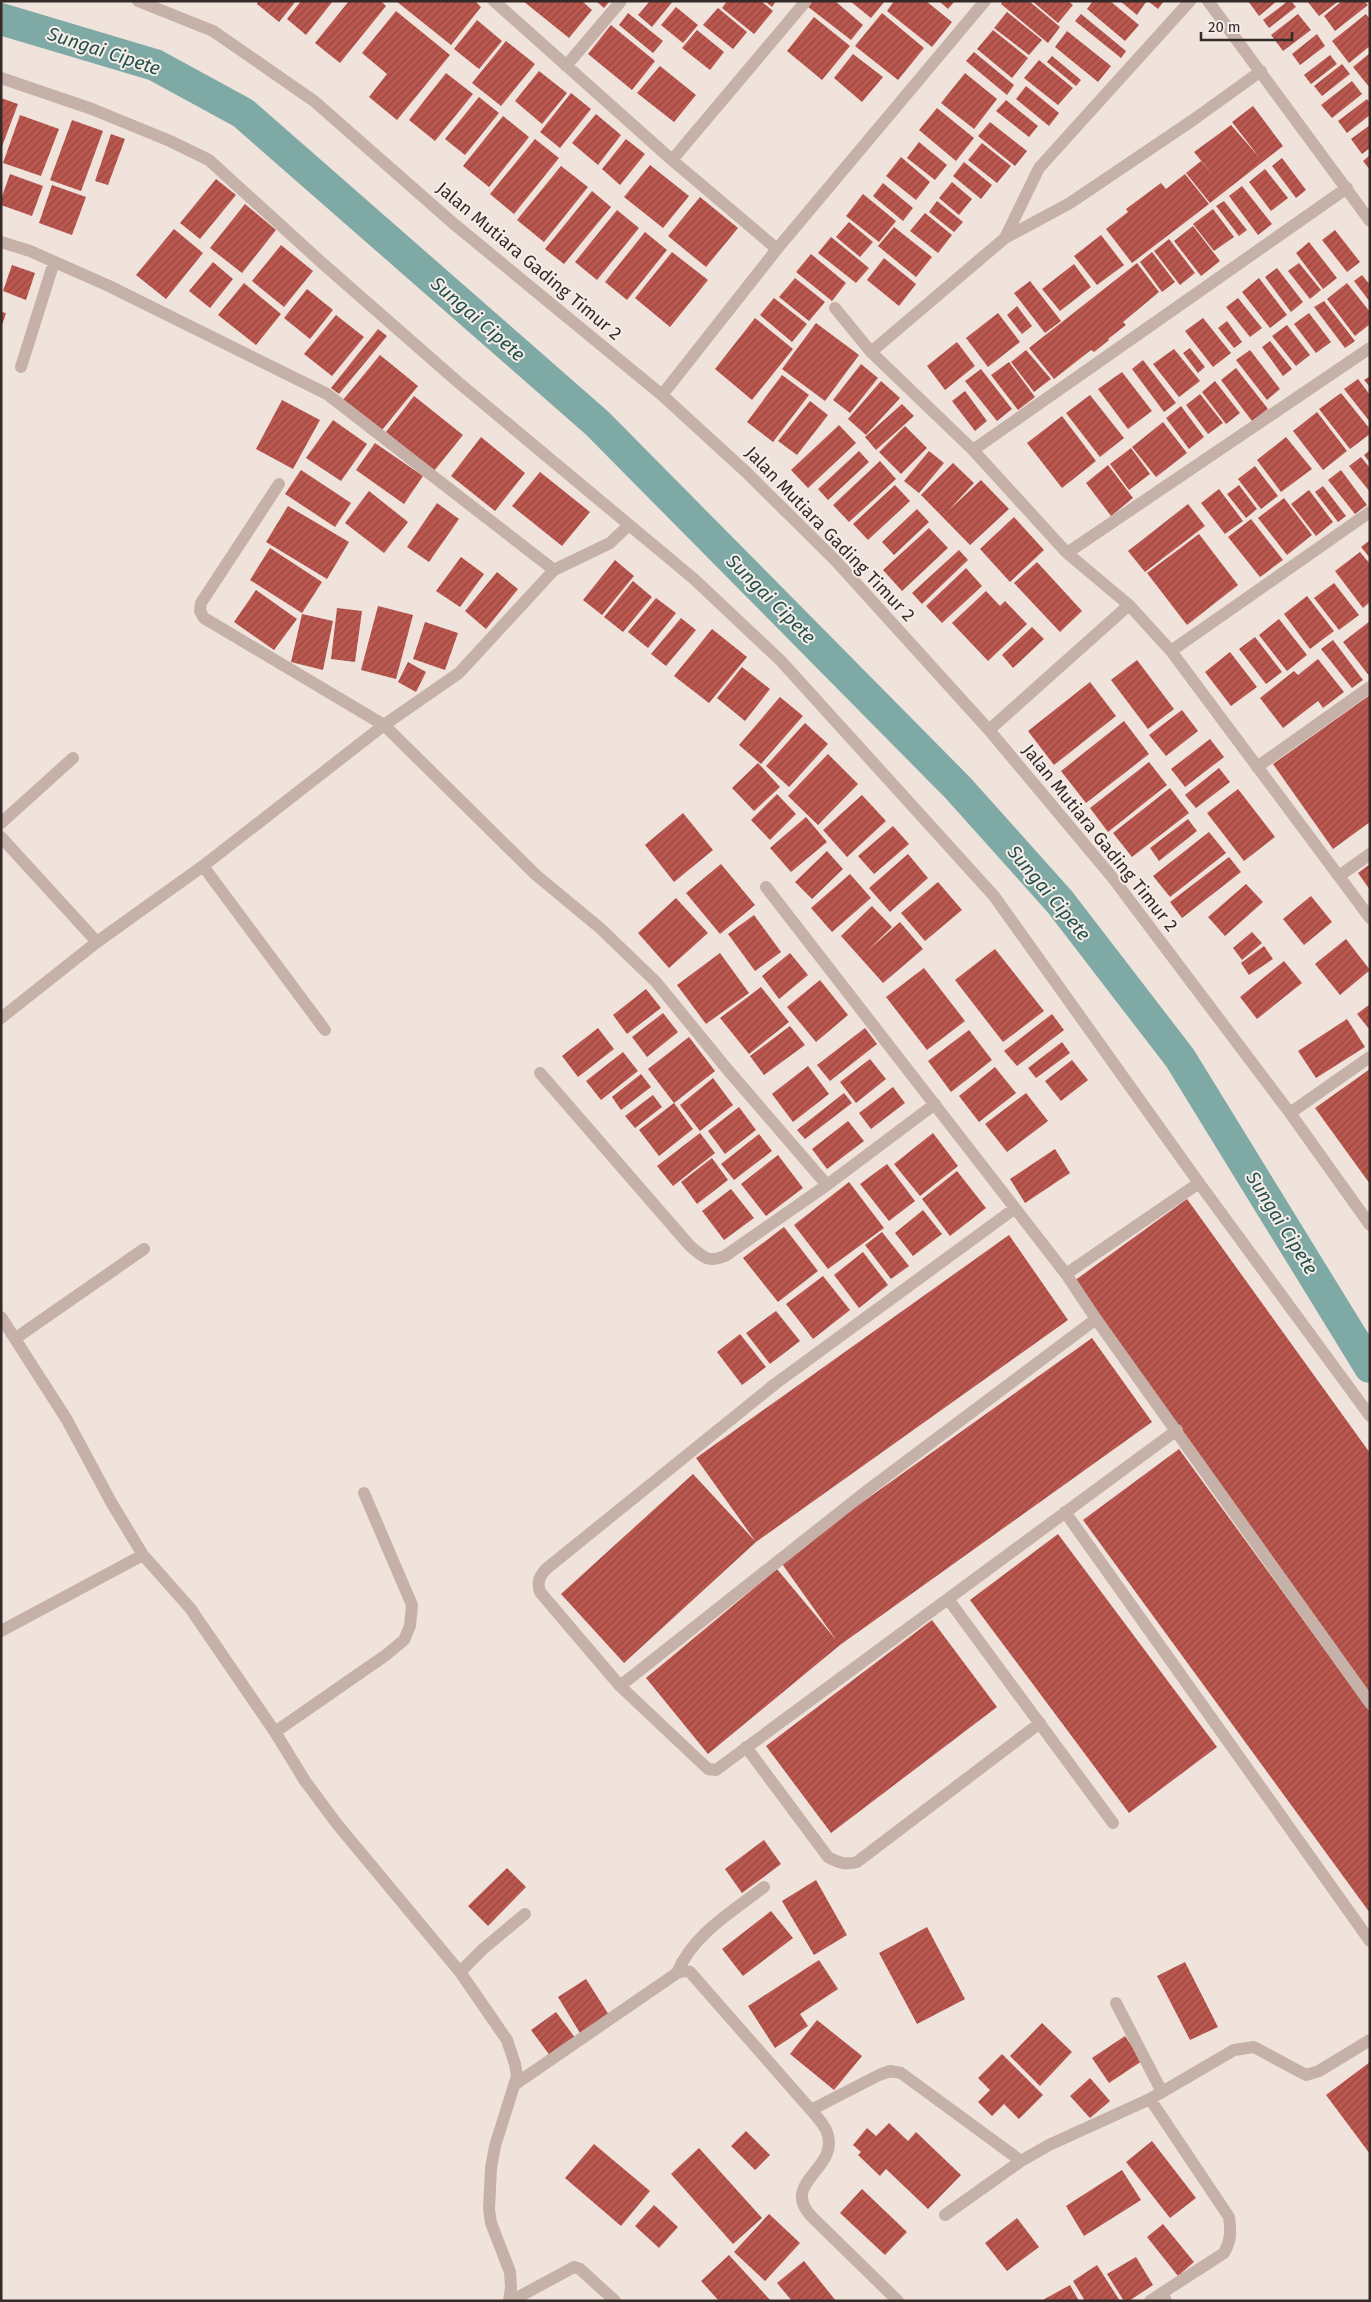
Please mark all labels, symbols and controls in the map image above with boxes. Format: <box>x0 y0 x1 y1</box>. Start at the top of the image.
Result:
scale bar <box>1201 10 1292 42</box>
text: 20 m <box>1208 18 1241 36</box>
water label: Sungai Cipete <box>44 22 163 80</box>
street label: Jalan Mutiara Gading Timur 2 <box>432 177 626 345</box>
water label: Sungai Cipete <box>426 271 530 366</box>
street label: Jalan Mutiara Gading Timur 2 <box>741 442 919 626</box>
water label: Sungai Cipete <box>721 549 821 649</box>
street label: Jalan Mutiara Gading Timur 2 <box>1018 740 1182 936</box>
water label: Sungai Cipete <box>1002 840 1096 945</box>
water label: Sungai Cipete <box>1241 1166 1323 1279</box>

